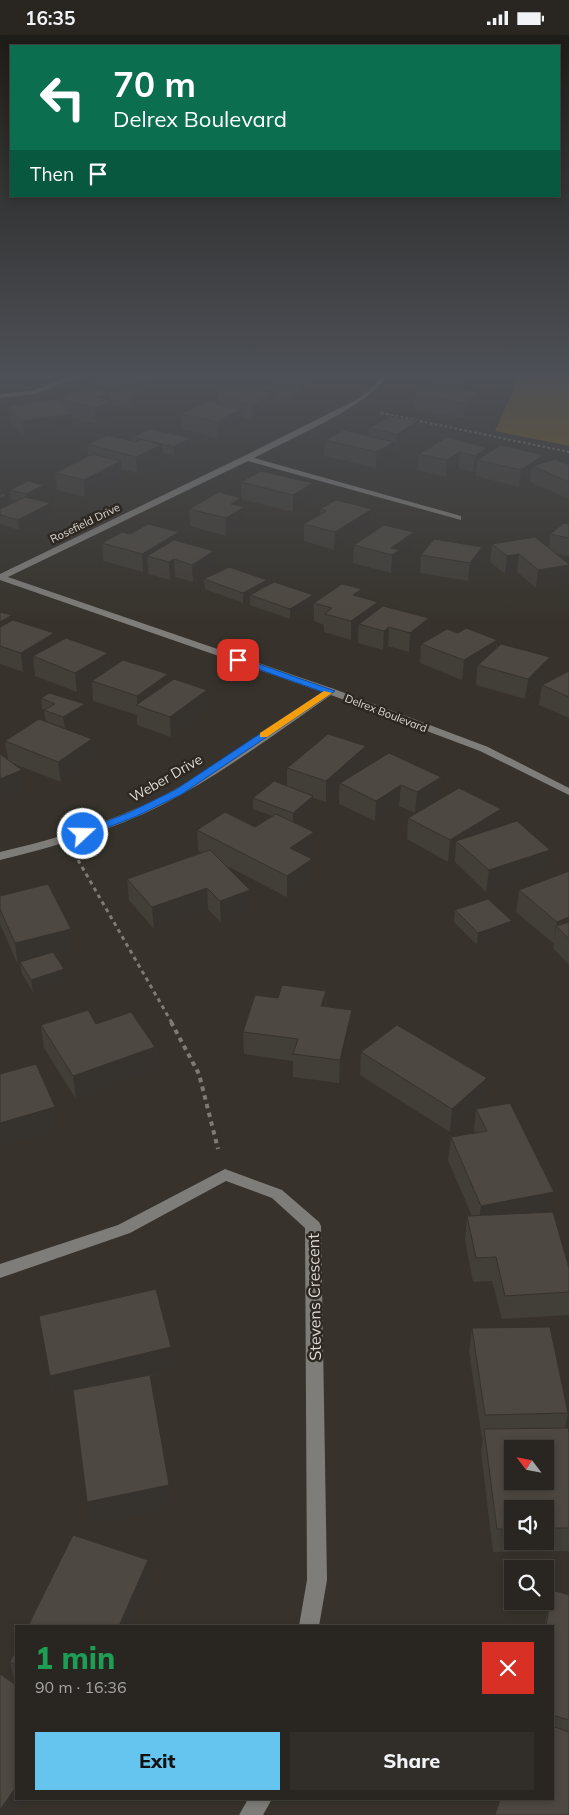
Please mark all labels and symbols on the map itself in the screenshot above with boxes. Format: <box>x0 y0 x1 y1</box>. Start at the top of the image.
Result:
street label: Rosefield Drive <box>48 500 122 546</box>
pin <box>217 639 259 681</box>
street label: Delrex Boulevard <box>343 691 429 735</box>
street label: Weber Drive <box>126 750 206 806</box>
position arrow <box>56 807 108 859</box>
street label: Stevens Crescent <box>303 1233 325 1361</box>
north arrow <box>504 1440 554 1490</box>

